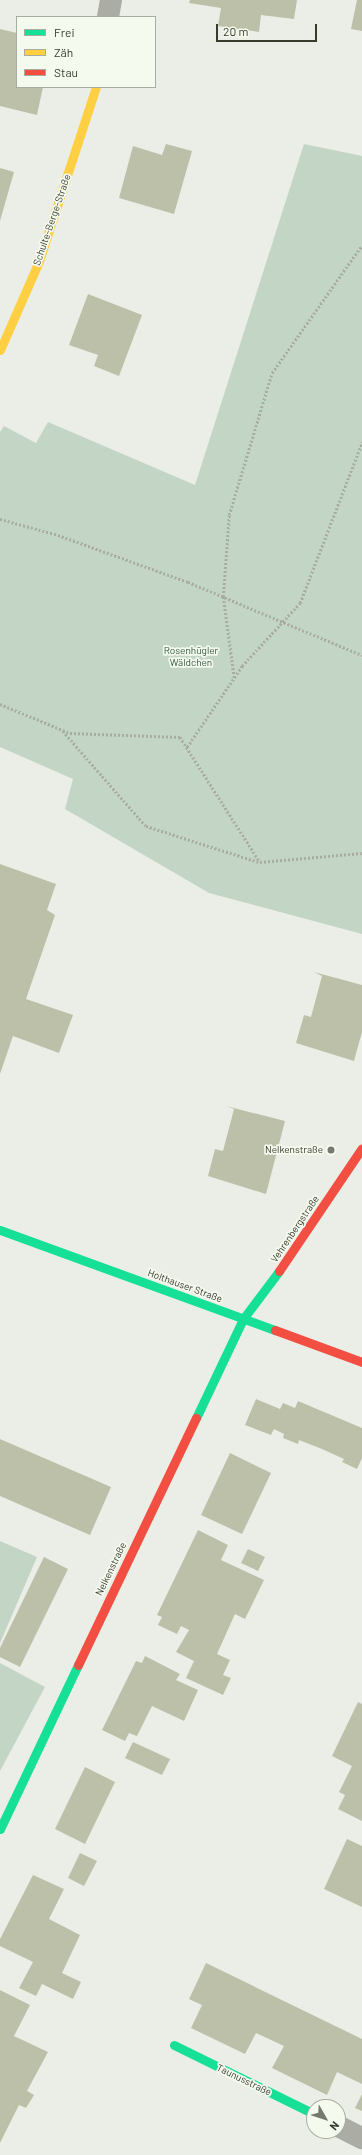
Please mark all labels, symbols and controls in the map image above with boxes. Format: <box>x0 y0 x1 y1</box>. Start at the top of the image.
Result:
legend <box>16 16 156 88</box>
scale bar <box>218 16 319 42</box>
text: 20 m <box>223 24 249 38</box>
text: Frei <box>54 25 74 39</box>
text: Zäh <box>54 45 73 59</box>
text: Stau <box>54 65 78 79</box>
street label: Schulte-Berge-Straße <box>31 173 73 267</box>
park label: Rosenhügler Wäldchen <box>164 644 218 668</box>
place label: Nelkenstraße <box>265 1144 323 1156</box>
marker: Nelkenstraße <box>326 1145 336 1155</box>
street label: Vehrenbergstraße <box>268 1193 322 1265</box>
street label: Holthauser Straße <box>146 1267 224 1305</box>
street label: Nelkenstraße <box>93 1540 129 1598</box>
street label: Taunusstraße <box>215 2062 273 2098</box>
north arrow <box>306 2099 346 2139</box>
text: N <box>328 2119 342 2133</box>

